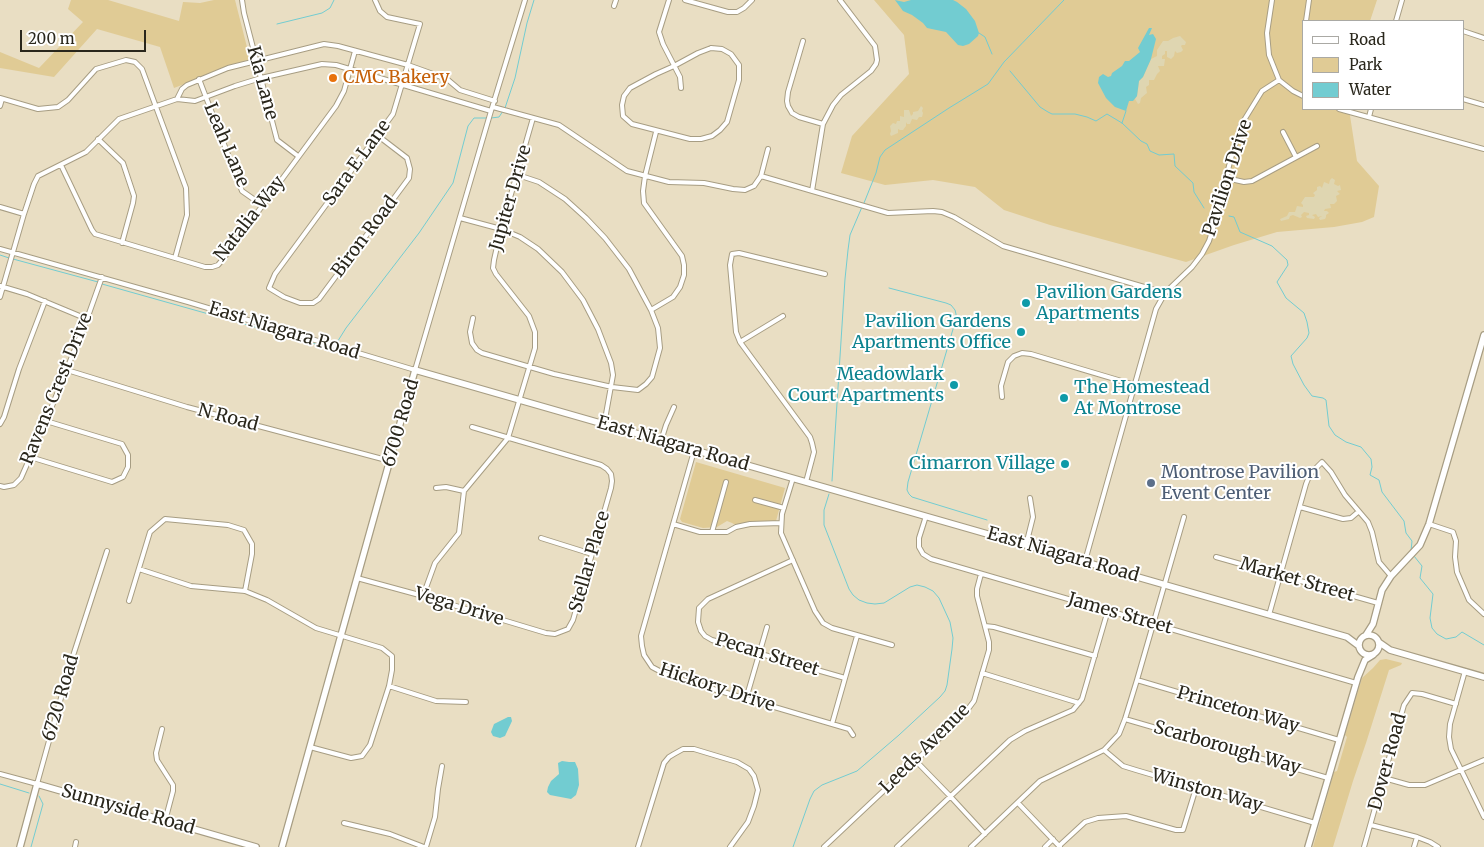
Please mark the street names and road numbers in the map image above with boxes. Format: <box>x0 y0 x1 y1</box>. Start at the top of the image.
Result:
street label: Kia Lane <box>242 44 282 122</box>
street label: Leah Lane <box>199 100 253 190</box>
street label: Sara E Lane <box>319 116 395 210</box>
street label: Pavilion Drive <box>1199 117 1257 239</box>
street label: Jupiter Drive <box>486 143 536 253</box>
street label: Natalia Way <box>210 172 290 266</box>
street label: Biron Road <box>328 192 402 282</box>
street label: East Niagara Road <box>206 298 362 364</box>
street label: Ravens Crest Drive <box>17 310 97 468</box>
street label: 6700 Road <box>378 376 424 470</box>
street label: N Road <box>195 400 261 436</box>
street label: East Niagara Road <box>595 412 751 476</box>
street label: Stellar Place <box>565 509 615 615</box>
street label: East Niagara Road <box>985 523 1141 587</box>
street label: Market Street <box>1237 553 1357 607</box>
street label: Vega Drive <box>412 583 506 631</box>
street label: James Street <box>1065 589 1175 639</box>
street label: Pecan Street <box>713 629 821 681</box>
street label: 6720 Road <box>38 652 84 744</box>
street label: Hickory Drive <box>657 659 777 717</box>
street label: Princeton Way <box>1174 682 1302 738</box>
street label: Leeds Avenue <box>876 700 974 798</box>
street label: Dover Road <box>1365 711 1411 813</box>
street label: Scarborough Way <box>1151 717 1303 779</box>
street label: Winston Way <box>1149 765 1265 817</box>
street label: Sunnyside Road <box>59 781 197 839</box>

